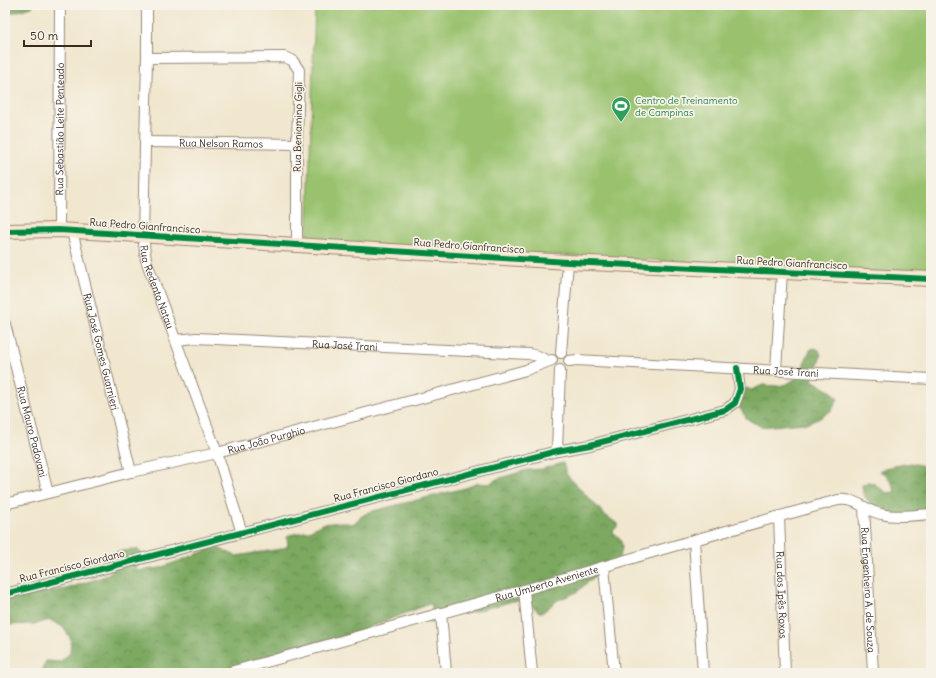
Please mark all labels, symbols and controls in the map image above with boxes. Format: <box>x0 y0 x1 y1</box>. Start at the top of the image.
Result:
scale bar <box>24 22 91 48</box>
text: 50 m <box>30 28 59 43</box>
street label: Rua Sebastião Leite Penteado <box>53 62 66 195</box>
street label: Rua Beniamino Gigli <box>291 82 305 172</box>
place label: Centro de Treinamento de Campinas <box>635 94 738 119</box>
sports icon: Centro de Treinamento de Campinas <box>610 95 632 123</box>
street label: Rua Nelson Ramos <box>179 136 264 150</box>
street label: Rua Pedro Gianfrancisco <box>89 216 201 236</box>
street label: Rua Pedro Gianfrancisco <box>413 236 525 256</box>
street label: Rua Redento Natau <box>138 244 177 330</box>
street label: Rua Pedro Gianfrancisco <box>736 254 848 272</box>
street label: Rua José Gomes Guarnieri <box>81 292 122 411</box>
street label: Rua José Trani <box>312 337 378 353</box>
street label: Rua José Trani <box>753 363 819 379</box>
street label: Rua Mauro Padovani <box>15 385 50 478</box>
street label: Rua João Purghio <box>226 423 307 456</box>
street label: Rua Francisco Giordano <box>332 465 440 505</box>
street label: Rua Engenheiro A. de Souza <box>859 527 878 653</box>
street label: Rua Francisco Giordano <box>18 547 126 585</box>
street label: Rua dos Ipês Roxos <box>774 551 790 639</box>
street label: Rua Umberto Aveniente <box>494 562 600 604</box>

